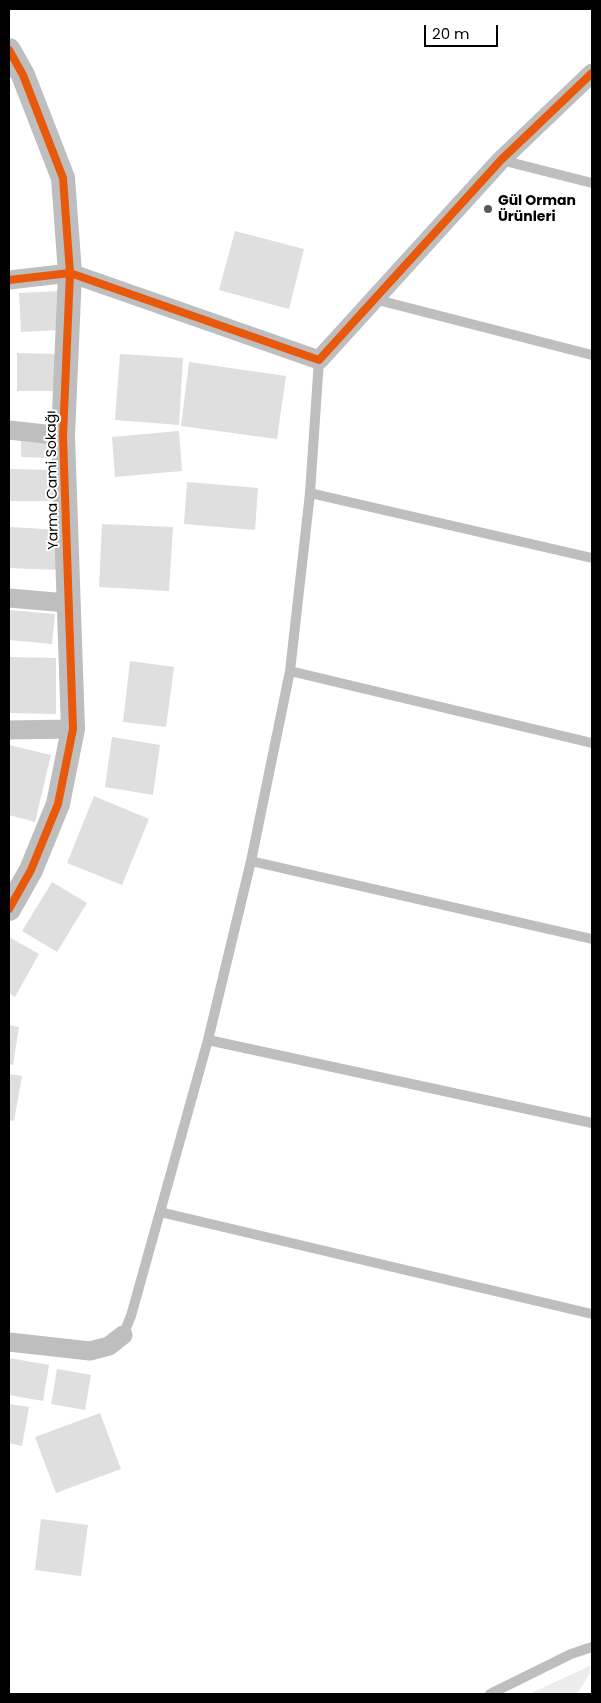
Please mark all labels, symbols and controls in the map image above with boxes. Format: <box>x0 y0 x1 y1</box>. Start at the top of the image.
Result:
scale bar <box>426 15 500 47</box>
text: 20 m <box>432 23 470 44</box>
place label: Gül Orman Ürünleri <box>498 193 576 226</box>
marker: Gül Orman Ürünleri <box>482 203 494 215</box>
street label: Yarma Cami Sokağı <box>43 410 63 550</box>

